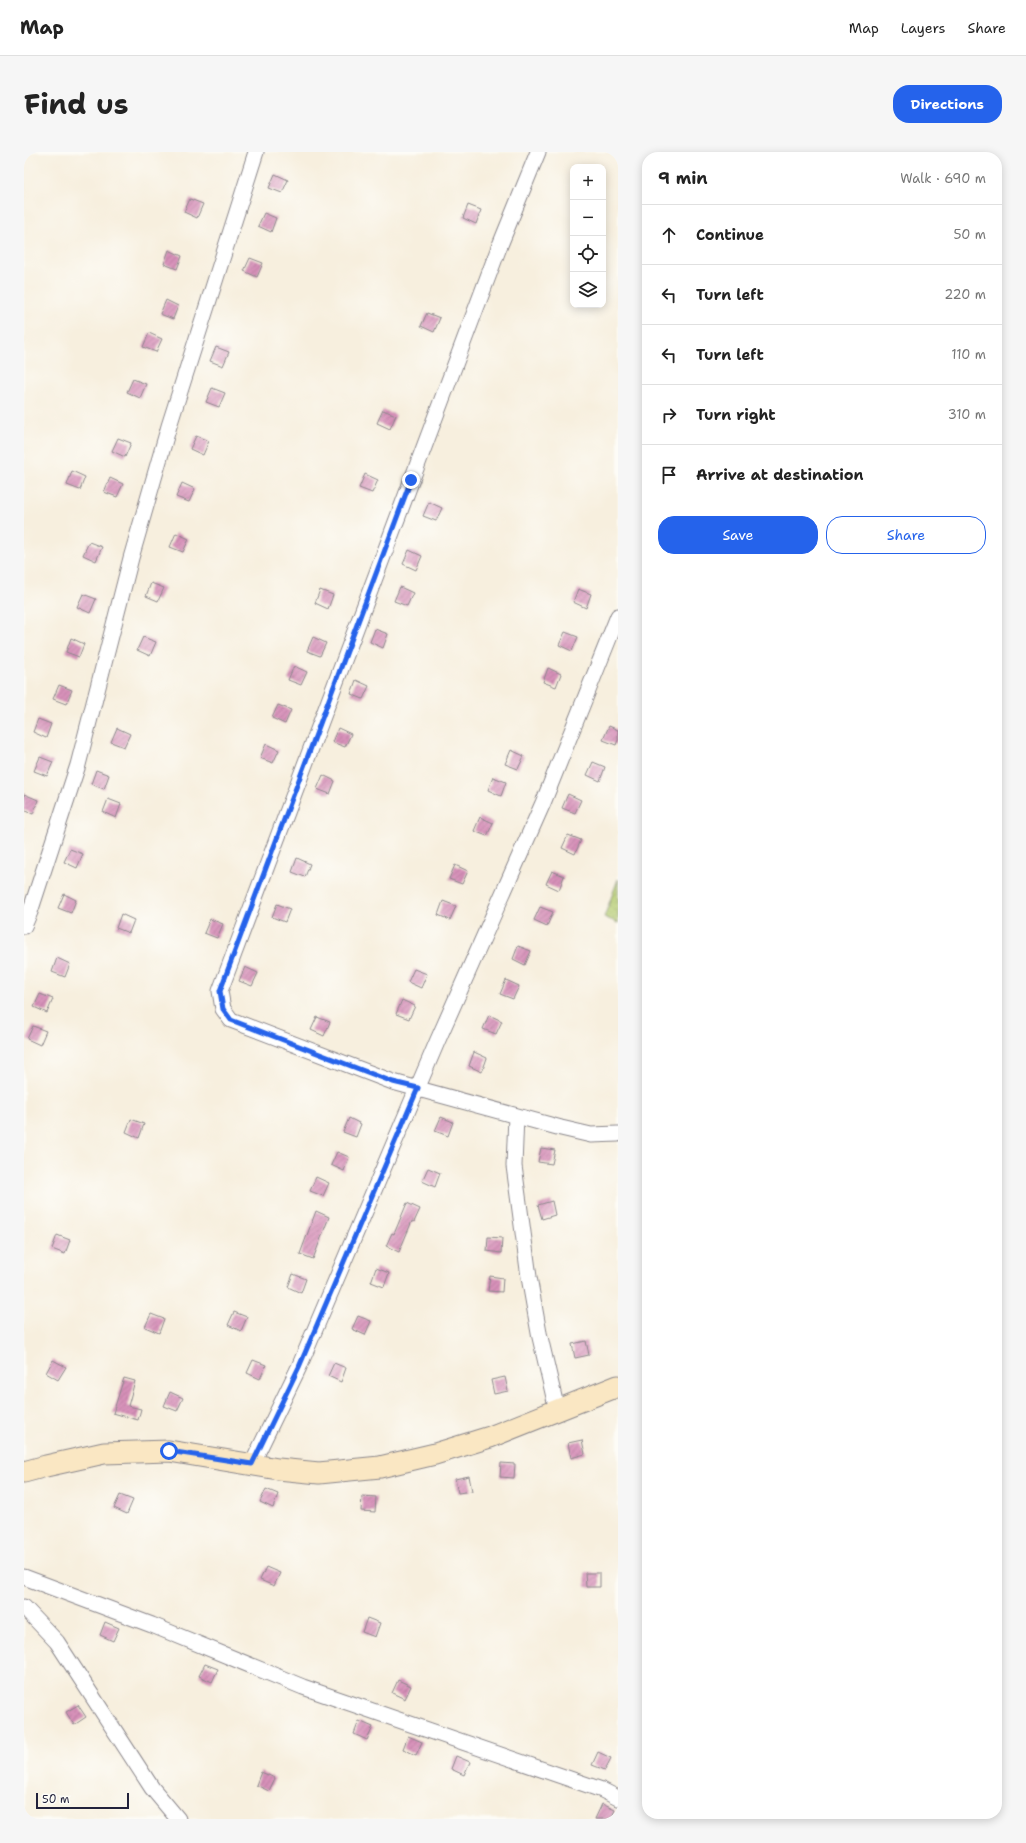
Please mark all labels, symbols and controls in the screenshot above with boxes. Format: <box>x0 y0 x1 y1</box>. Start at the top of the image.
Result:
text: Map <box>20 15 64 40</box>
text: Map <box>849 19 879 37</box>
text: Layers <box>901 19 945 37</box>
text: Share <box>967 19 1006 37</box>
text: Find us <box>24 85 129 123</box>
button: Directions <box>893 85 1002 123</box>
map controls <box>570 164 606 308</box>
button: + <box>570 164 606 200</box>
text: 9 min <box>658 167 708 189</box>
text: Walk · 690 m <box>900 170 986 187</box>
button: − <box>570 200 606 236</box>
icon: ahead <box>658 224 680 246</box>
text: Continue <box>696 225 764 245</box>
text: 50 m <box>953 226 986 243</box>
button: locate <box>570 236 606 272</box>
button: layers <box>570 272 606 308</box>
icon: left <box>658 284 680 306</box>
text: Turn left <box>696 285 764 305</box>
text: 220 m <box>944 286 986 303</box>
icon: left <box>658 344 680 366</box>
text: Turn left <box>696 345 764 365</box>
text: 110 m <box>951 346 986 363</box>
icon: right <box>658 404 680 426</box>
text: Turn right <box>696 405 776 425</box>
text: 310 m <box>948 406 986 423</box>
icon: arrive <box>658 464 680 486</box>
text: Arrive at destination <box>696 465 864 485</box>
route end <box>402 471 420 489</box>
button: Save <box>658 516 818 554</box>
button: Share <box>826 516 986 554</box>
route start <box>160 1442 178 1460</box>
scale bar <box>36 1791 129 1810</box>
text: 50 m <box>42 1792 70 1807</box>

